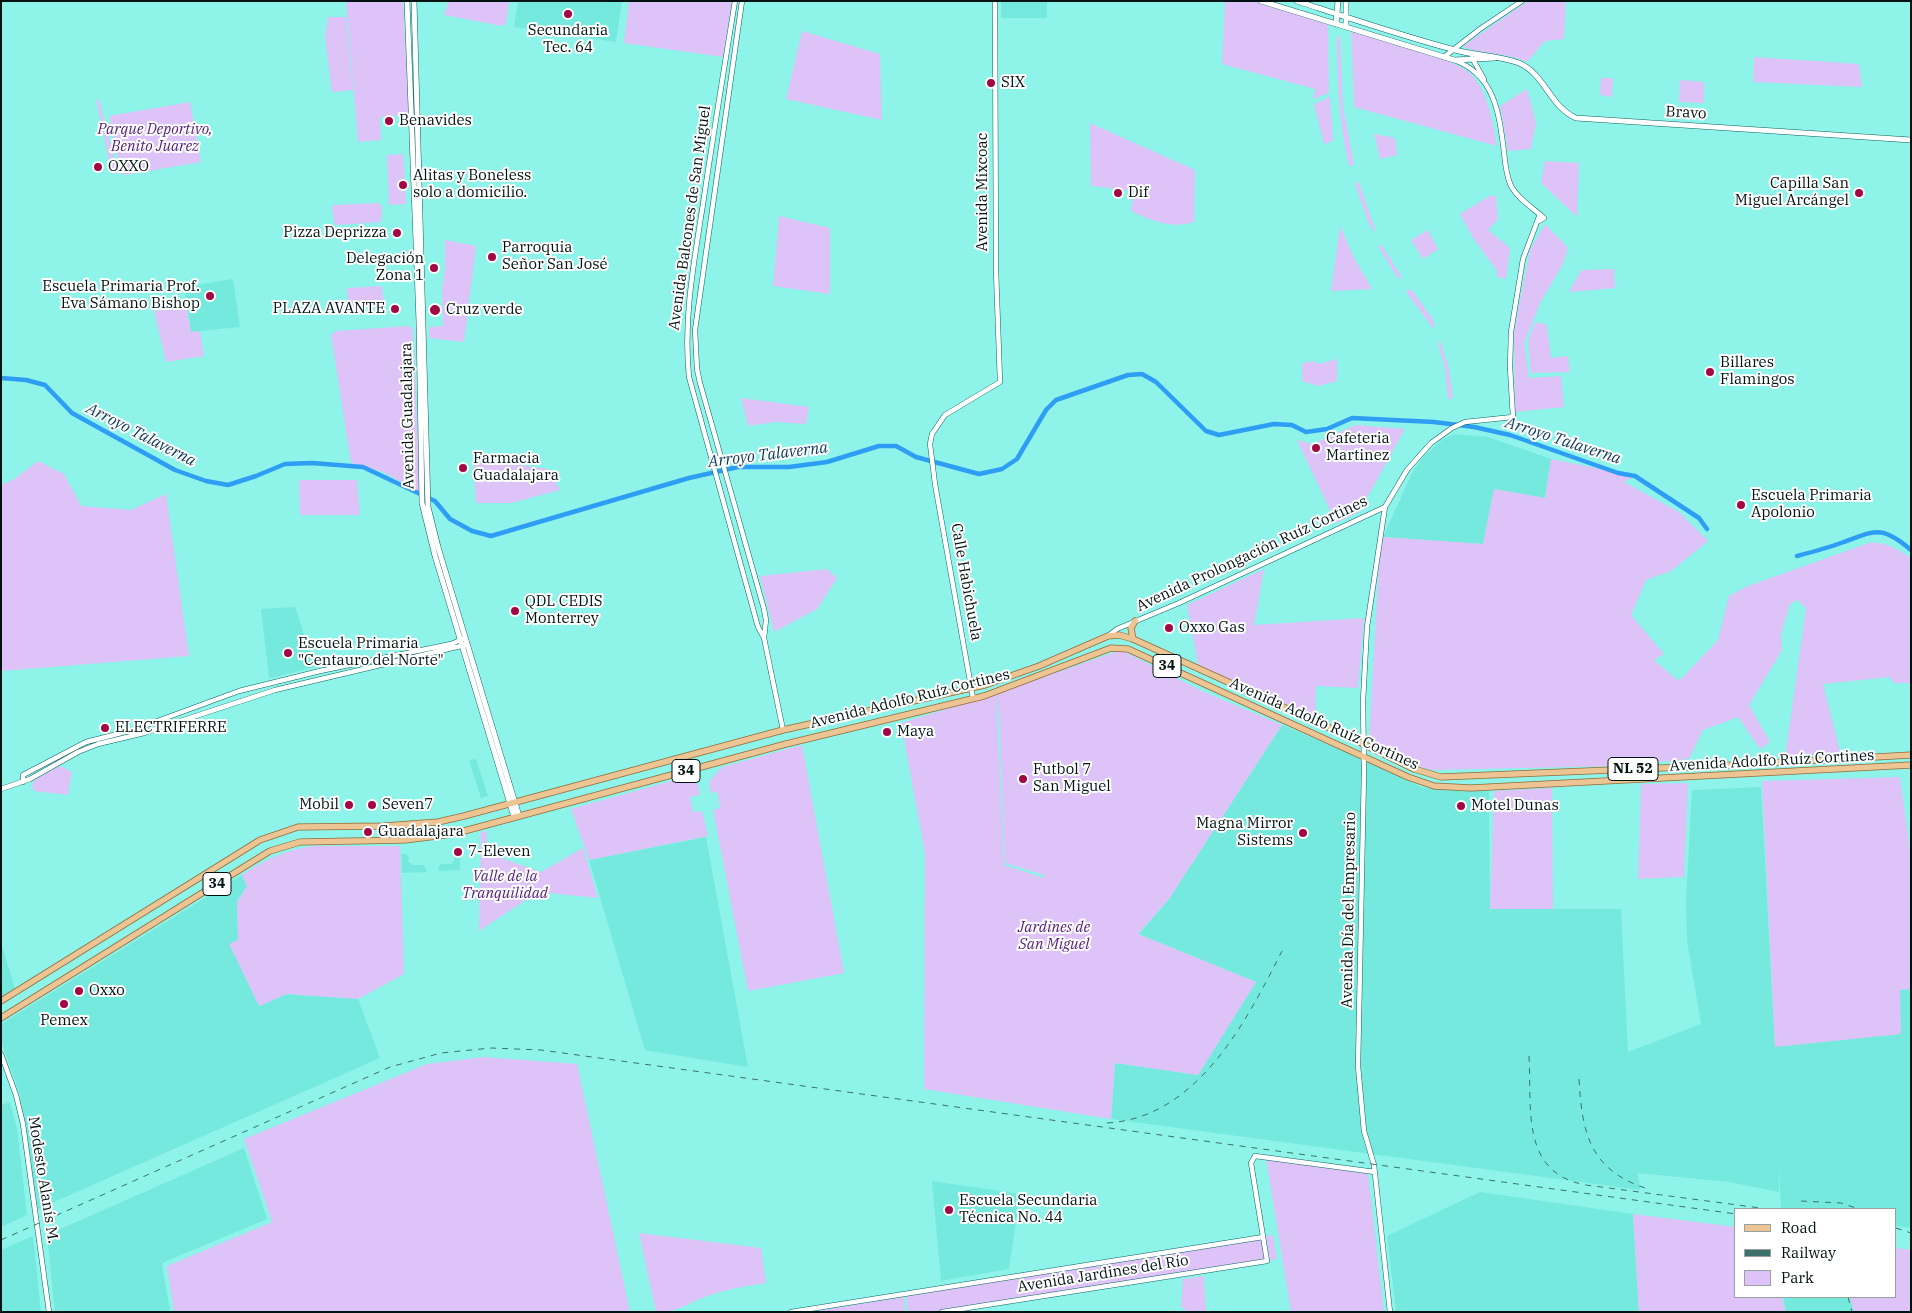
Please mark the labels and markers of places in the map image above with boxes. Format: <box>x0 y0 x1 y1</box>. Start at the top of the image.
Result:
marker: Secundaria Tec. 64 <box>562 8 574 20</box>
place label: Secundaria Tec. 64 <box>528 22 608 57</box>
place label: SIX <box>1001 74 1025 92</box>
marker: SIX <box>985 77 997 89</box>
place label: Benavides <box>399 112 472 130</box>
marker: Benavides <box>383 115 395 127</box>
place label: OXXO <box>108 158 149 176</box>
marker: OXXO <box>92 161 104 173</box>
place label: Alitas y Boneless solo a domicilio. <box>413 167 531 202</box>
place label: Capilla San Miguel Arcángel <box>1735 175 1849 210</box>
marker: Alitas y Boneless solo a domicilio. <box>397 179 409 191</box>
place label: Dif <box>1128 184 1148 202</box>
marker: Dif <box>1112 187 1124 199</box>
marker: Capilla San Miguel Arcángel <box>1853 187 1865 199</box>
place label: Pizza Deprizza <box>283 224 387 242</box>
marker: Pizza Deprizza <box>391 227 403 239</box>
place label: Parroquia Señor San José <box>502 239 608 274</box>
place label: Delegación Zona 1 <box>346 250 424 285</box>
marker: Parroquia Señor San José <box>486 251 498 263</box>
marker: Delegación Zona 1 <box>428 262 440 274</box>
place label: Escuela Primaria Prof. Eva Sámano Bishop <box>42 278 200 313</box>
marker: Escuela Primaria Prof. Eva Sámano Bishop <box>204 290 216 302</box>
place label: PLAZA AVANTE <box>273 300 385 318</box>
place label: Cruz verde <box>446 301 523 319</box>
marker: PLAZA AVANTE <box>389 303 401 315</box>
marker: Cruz verde <box>428 303 442 317</box>
place label: Billares Flamingos <box>1720 354 1795 389</box>
marker: Billares Flamingos <box>1704 366 1716 378</box>
place label: Cafeteria Martinez <box>1326 430 1390 465</box>
marker: Cafeteria Martinez <box>1310 442 1322 454</box>
place label: Farmacia Guadalajara <box>473 450 559 485</box>
marker: Farmacia Guadalajara <box>457 462 469 474</box>
place label: Escuela Primaria Apolonio <box>1751 487 1872 522</box>
marker: Escuela Primaria Apolonio <box>1735 499 1747 511</box>
place label: QDL CEDIS Monterrey <box>525 593 603 628</box>
marker: QDL CEDIS Monterrey <box>509 605 521 617</box>
place label: Oxxo Gas <box>1179 619 1245 637</box>
marker: Oxxo Gas <box>1163 622 1175 634</box>
place label: Escuela Primaria "Centauro del Norte" <box>298 635 444 670</box>
marker: Escuela Primaria "Centauro del Norte" <box>282 647 294 659</box>
place label: ELECTRIFERRE <box>115 719 227 737</box>
marker: ELECTRIFERRE <box>99 722 111 734</box>
place label: Maya <box>897 723 934 741</box>
marker: Maya <box>881 726 893 738</box>
place label: Futbol 7 San Miguel <box>1033 761 1111 796</box>
marker: Futbol 7 San Miguel <box>1017 773 1029 785</box>
place label: Mobil <box>299 796 339 814</box>
place label: Seven7 <box>382 796 433 814</box>
place label: Motel Dunas <box>1471 797 1559 815</box>
marker: Mobil <box>343 799 355 811</box>
marker: Seven7 <box>366 799 378 811</box>
marker: Motel Dunas <box>1455 800 1467 812</box>
place label: Magna Mirror Sistems <box>1196 815 1293 850</box>
place label: Guadalajara <box>378 823 464 841</box>
marker: Guadalajara <box>362 826 374 838</box>
marker: Magna Mirror Sistems <box>1297 827 1309 839</box>
place label: 7-Eleven <box>468 843 531 861</box>
marker: 7-Eleven <box>452 846 464 858</box>
place label: Oxxo <box>89 982 125 1000</box>
marker: Oxxo <box>73 985 85 997</box>
marker: Pemex <box>58 998 70 1010</box>
place label: Pemex <box>40 1012 88 1030</box>
place label: Escuela Secundaria Técnica No. 44 <box>959 1192 1098 1227</box>
marker: Escuela Secundaria Técnica No. 44 <box>943 1204 955 1216</box>

